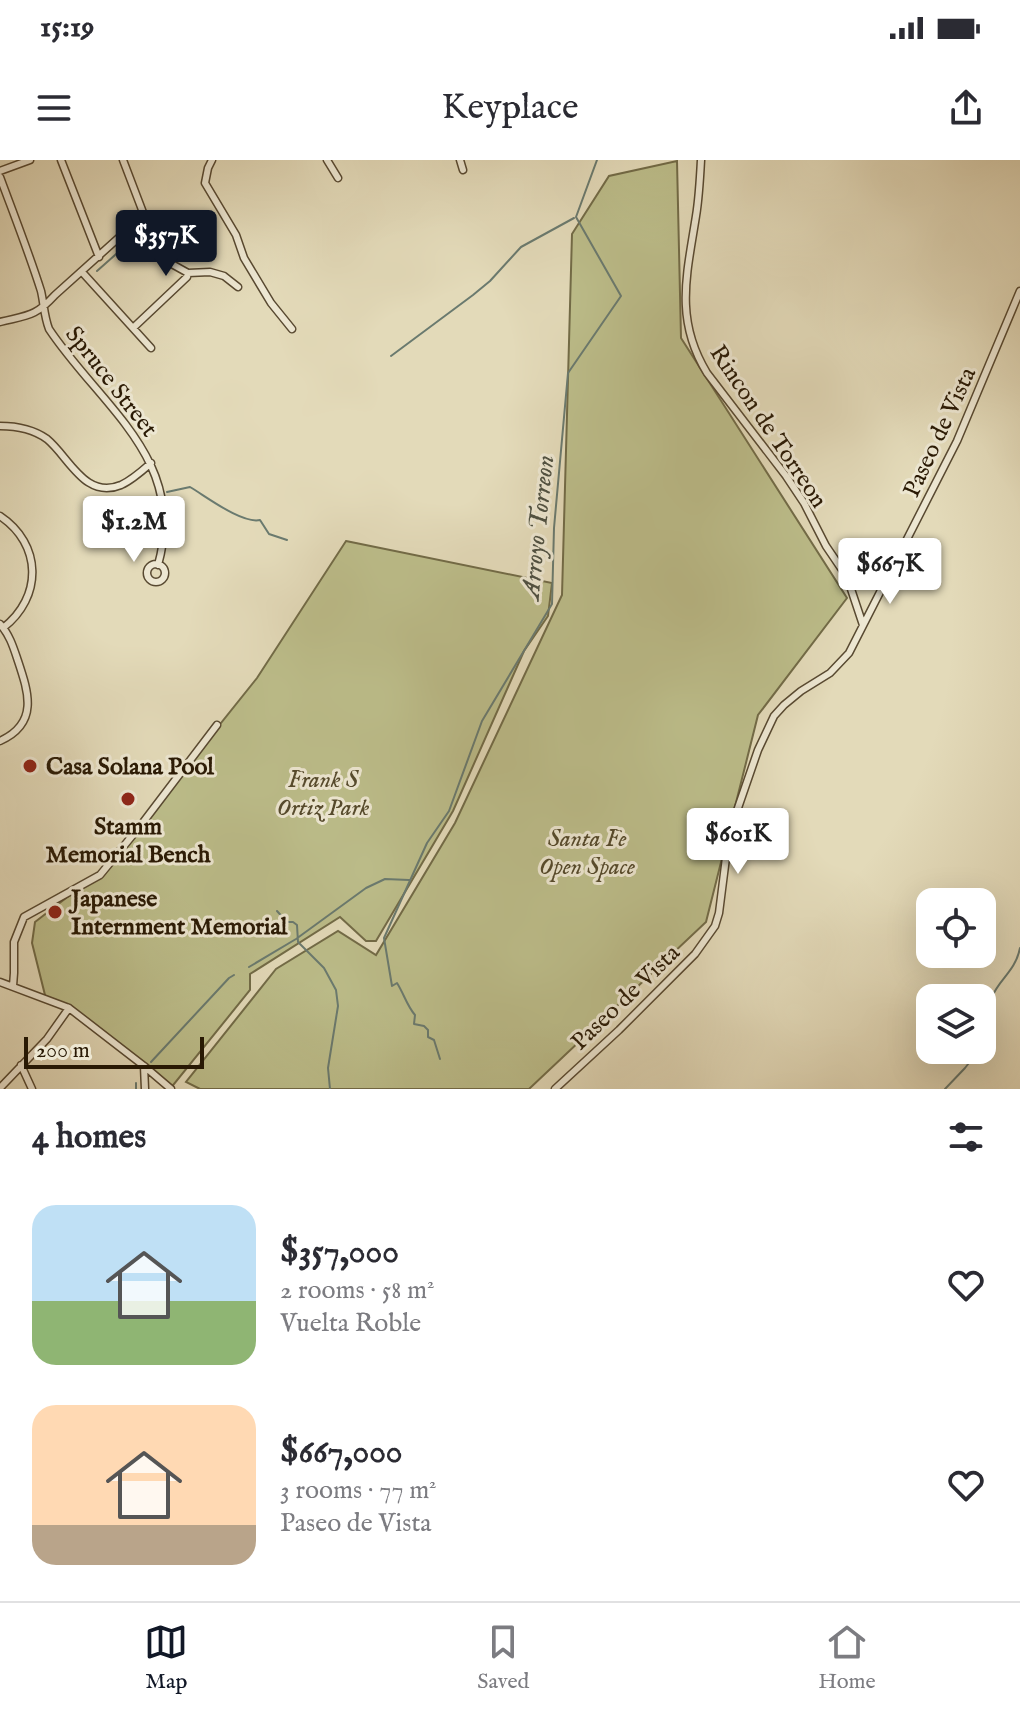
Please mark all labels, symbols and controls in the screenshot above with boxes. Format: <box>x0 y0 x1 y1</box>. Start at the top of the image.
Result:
text: 15:19 <box>40 9 94 47</box>
text: Keyplace <box>441 85 579 131</box>
icon: menu <box>32 86 76 130</box>
icon: share <box>944 86 988 130</box>
pin: $357K <box>110 210 222 278</box>
text: $357K <box>134 219 198 252</box>
street label: Spruce Street <box>58 320 164 444</box>
street label: Rincon de Torreon <box>702 339 834 514</box>
street label: Paseo de Vista <box>897 362 984 503</box>
water label: Arroyo Torreon <box>514 453 562 604</box>
pin: $1.2M <box>78 496 190 564</box>
text: $1.2M <box>101 505 167 538</box>
pin: $667K <box>834 538 946 606</box>
text: $667K <box>856 547 924 580</box>
place label: Casa Solana Pool <box>46 752 214 783</box>
marker: Casa Solana Pool <box>21 757 39 775</box>
park label: Frank S Ortiz Park <box>277 765 370 824</box>
marker: Stamm Memorial Bench <box>119 790 137 808</box>
pin: $601K <box>682 808 794 876</box>
place label: Stamm Memorial Bench <box>46 812 211 871</box>
text: $601K <box>705 817 771 850</box>
park label: Santa Fe Open Space <box>539 824 635 883</box>
place label: Japanese Internment Memorial <box>68 884 288 943</box>
map controls <box>916 888 996 1064</box>
button: locate <box>916 888 996 968</box>
marker: Japanese Internment Memorial <box>46 903 64 921</box>
street label: Paseo de Vista <box>565 938 688 1058</box>
button: layers <box>916 984 996 1064</box>
scale bar <box>24 1033 204 1069</box>
text: 200 m <box>36 1037 90 1065</box>
icon: filters <box>944 1115 988 1159</box>
text: 4 homes <box>32 1116 146 1159</box>
text: $357,000 <box>280 1231 399 1274</box>
icon: home <box>96 1237 192 1333</box>
icon: heart <box>944 1263 988 1307</box>
text: 2 rooms · 58 m² <box>280 1274 434 1307</box>
text: Vuelta Roble <box>280 1307 421 1340</box>
text: $667,000 <box>280 1431 403 1474</box>
icon: home <box>96 1437 192 1533</box>
icon: heart <box>944 1463 988 1507</box>
text: 3 rooms · 77 m² <box>280 1474 437 1507</box>
text: Paseo de Vista <box>280 1507 432 1540</box>
tab: Map <box>144 1620 188 1696</box>
tab: Saved <box>477 1620 529 1696</box>
tab: Home <box>818 1620 876 1696</box>

